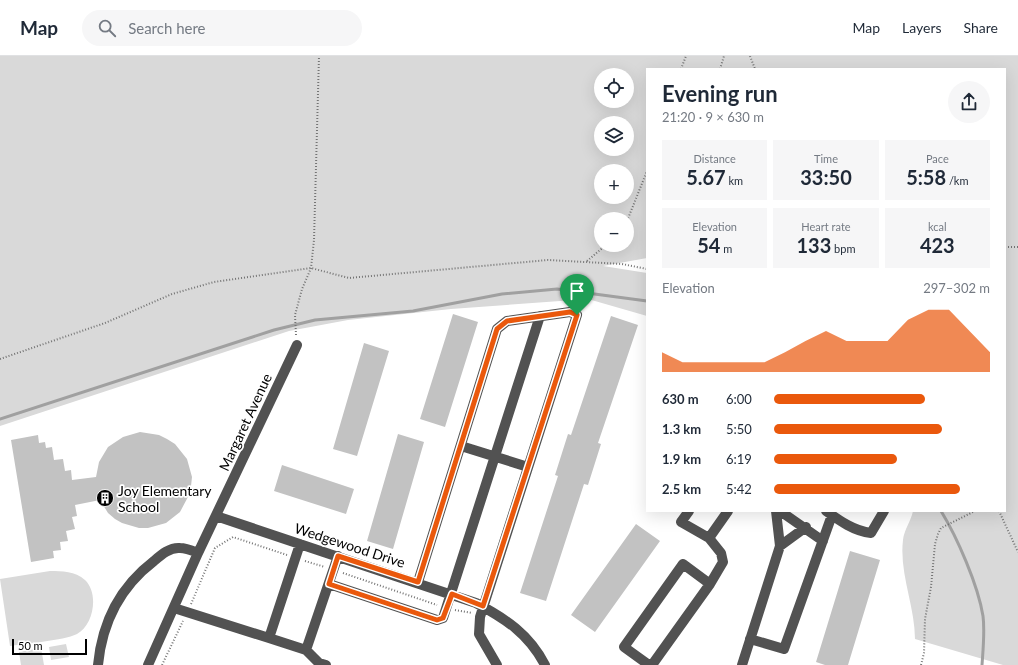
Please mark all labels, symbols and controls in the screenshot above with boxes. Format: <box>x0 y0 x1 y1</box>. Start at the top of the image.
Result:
search box <box>82 10 362 46</box>
text: Map <box>20 16 58 39</box>
icon: search <box>96 17 118 39</box>
text: Search here <box>128 19 206 37</box>
text: Map <box>852 19 880 36</box>
text: Layers <box>902 19 942 36</box>
text: Share <box>964 19 998 36</box>
map controls <box>594 68 634 252</box>
button: locate <box>594 68 634 108</box>
text: Evening run <box>662 80 778 107</box>
button: share <box>948 81 990 123</box>
text: 21:20 · 9 × 630 m <box>662 109 764 125</box>
button: layers <box>594 116 634 156</box>
text: Distance <box>694 152 736 165</box>
text: Time <box>814 152 838 165</box>
text: Pace <box>926 152 949 165</box>
button: + <box>594 164 634 204</box>
text: 5.67 <box>686 165 726 189</box>
text: 33:50 <box>800 165 852 189</box>
text: 5:58 <box>906 165 946 189</box>
text: km <box>726 174 743 187</box>
text: /km <box>946 174 969 187</box>
button: − <box>594 212 634 252</box>
text: Elevation <box>692 220 737 233</box>
text: Heart rate <box>801 220 851 233</box>
text: kcal <box>928 220 947 233</box>
text: 54 <box>697 233 720 257</box>
text: 133 <box>796 233 831 257</box>
text: 423 <box>920 233 955 257</box>
text: m <box>720 242 732 255</box>
text: bpm <box>831 242 856 255</box>
pin <box>560 274 594 315</box>
icon: arrive <box>566 280 588 302</box>
text: Elevation <box>662 280 715 296</box>
text: 297–302 m <box>923 280 990 296</box>
street label: Margaret Avenue <box>215 371 275 473</box>
text: 630 m <box>662 391 699 407</box>
text: 6:00 <box>726 391 752 407</box>
text: 1.3 km <box>662 421 701 437</box>
text: 5:50 <box>726 421 752 437</box>
text: 1.9 km <box>662 451 701 467</box>
text: 6:19 <box>726 451 752 467</box>
text: 2.5 km <box>662 481 701 497</box>
text: 5:42 <box>726 481 752 497</box>
place label: Joy Elementary School <box>118 482 212 515</box>
building icon: Joy Elementary School <box>95 488 115 508</box>
street label: Wedgewood Drive <box>293 519 407 571</box>
scale bar <box>12 637 87 656</box>
text: 50 m <box>18 639 43 652</box>

